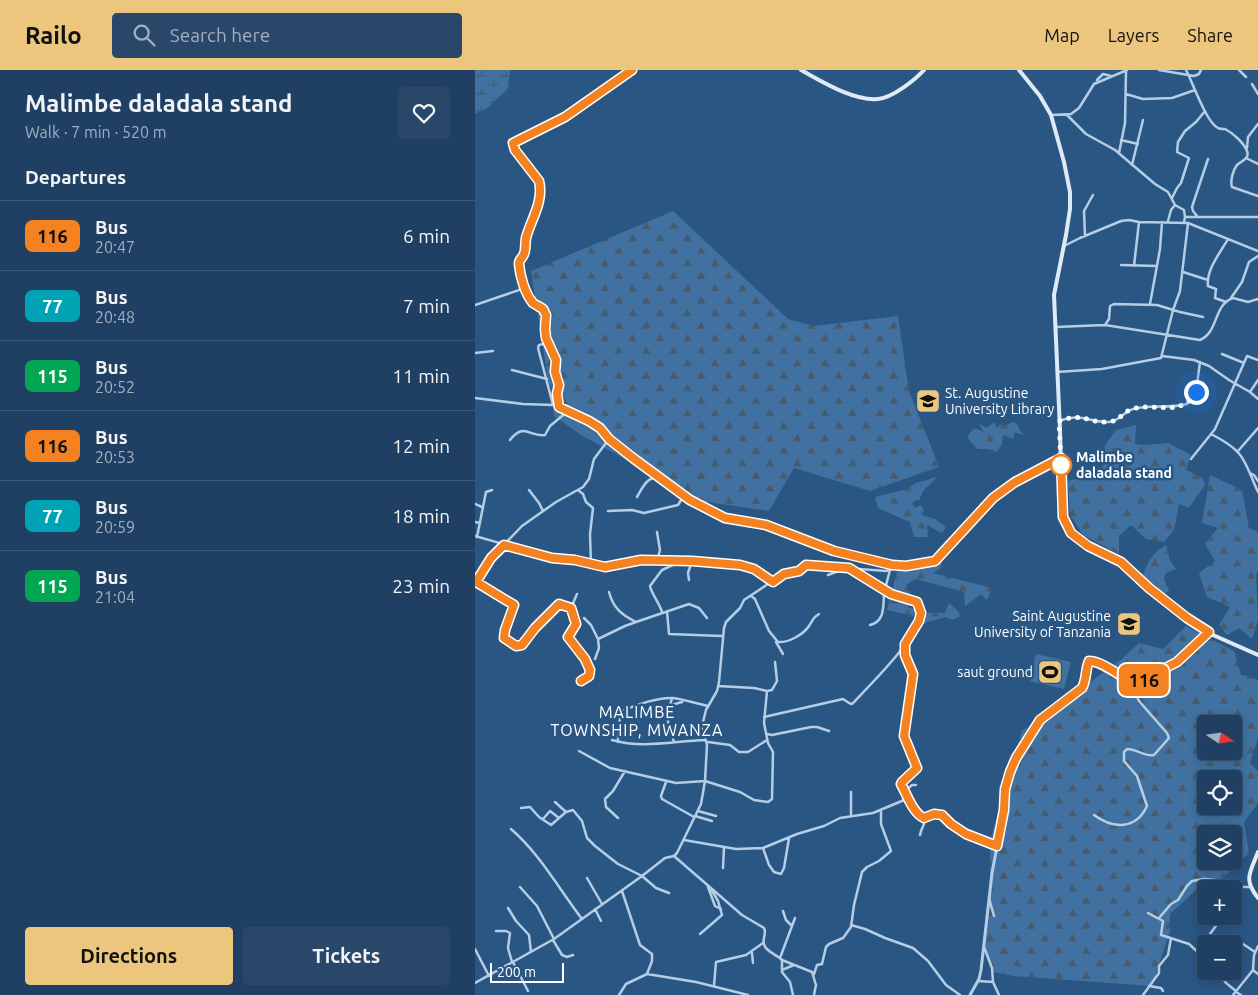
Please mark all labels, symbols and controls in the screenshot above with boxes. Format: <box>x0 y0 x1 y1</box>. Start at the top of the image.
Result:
search box <box>112 13 462 58</box>
icon: search <box>130 21 158 49</box>
text: Railo <box>25 22 82 49</box>
text: Search here <box>170 24 270 46</box>
text: Map <box>1044 25 1080 45</box>
text: Layers <box>1108 25 1159 45</box>
text: Share <box>1187 25 1233 45</box>
button: heart <box>398 87 450 139</box>
text: Malimbe daladala stand <box>25 90 292 117</box>
text: Walk · 7 min · 520 m <box>25 123 167 141</box>
text: Departures <box>25 166 126 188</box>
text: Bus <box>95 216 128 238</box>
text: 6 min <box>403 225 450 247</box>
text: 116 <box>37 226 68 246</box>
text: 20:47 <box>95 238 135 256</box>
text: Bus <box>95 286 128 308</box>
text: 7 min <box>403 295 450 317</box>
text: 77 <box>42 296 63 316</box>
text: 20:48 <box>95 308 135 326</box>
text: Bus <box>95 356 128 378</box>
text: 11 min <box>392 365 450 387</box>
text: 115 <box>37 366 68 386</box>
text: 20:52 <box>95 378 135 396</box>
your location <box>1184 380 1209 405</box>
place label: St. Augustine University Library <box>945 385 1055 417</box>
school or university icon: St. Augustine University Library <box>915 388 941 414</box>
text: Bus <box>95 426 128 448</box>
text: 12 min <box>392 435 450 457</box>
text: 116 <box>37 436 68 456</box>
text: 20:53 <box>95 448 135 466</box>
place label: Malimbe daladala stand <box>1076 449 1172 481</box>
marker: Malimbe daladala stand <box>1050 454 1072 476</box>
text: Bus <box>95 496 128 518</box>
text: 18 min <box>392 505 450 527</box>
text: 77 <box>42 506 63 526</box>
text: 20:59 <box>95 518 135 536</box>
text: Bus <box>95 566 128 588</box>
text: 23 min <box>392 575 450 597</box>
text: 115 <box>37 576 68 596</box>
text: 21:04 <box>95 588 135 606</box>
place label: Saint Augustine University of Tanzania <box>974 608 1111 640</box>
school or university icon: Saint Augustine University of Tanzania <box>1116 611 1142 637</box>
sports icon: saut ground <box>1037 659 1063 685</box>
place label: saut ground <box>957 664 1033 680</box>
line badge: 116 <box>1115 664 1173 696</box>
text: 116 <box>1129 670 1159 690</box>
district label: MALIMBE TOWNSHIP, MWANZA <box>551 703 723 739</box>
north arrow <box>1197 715 1243 760</box>
map controls <box>1197 715 1242 980</box>
button: locate <box>1197 770 1242 815</box>
button: layers <box>1197 825 1242 870</box>
button: + <box>1197 880 1242 925</box>
button: Directions <box>25 927 233 985</box>
button: Tickets <box>243 927 450 985</box>
button: − <box>1197 935 1242 980</box>
scale bar <box>490 960 564 983</box>
text: 200 m <box>497 964 536 980</box>

